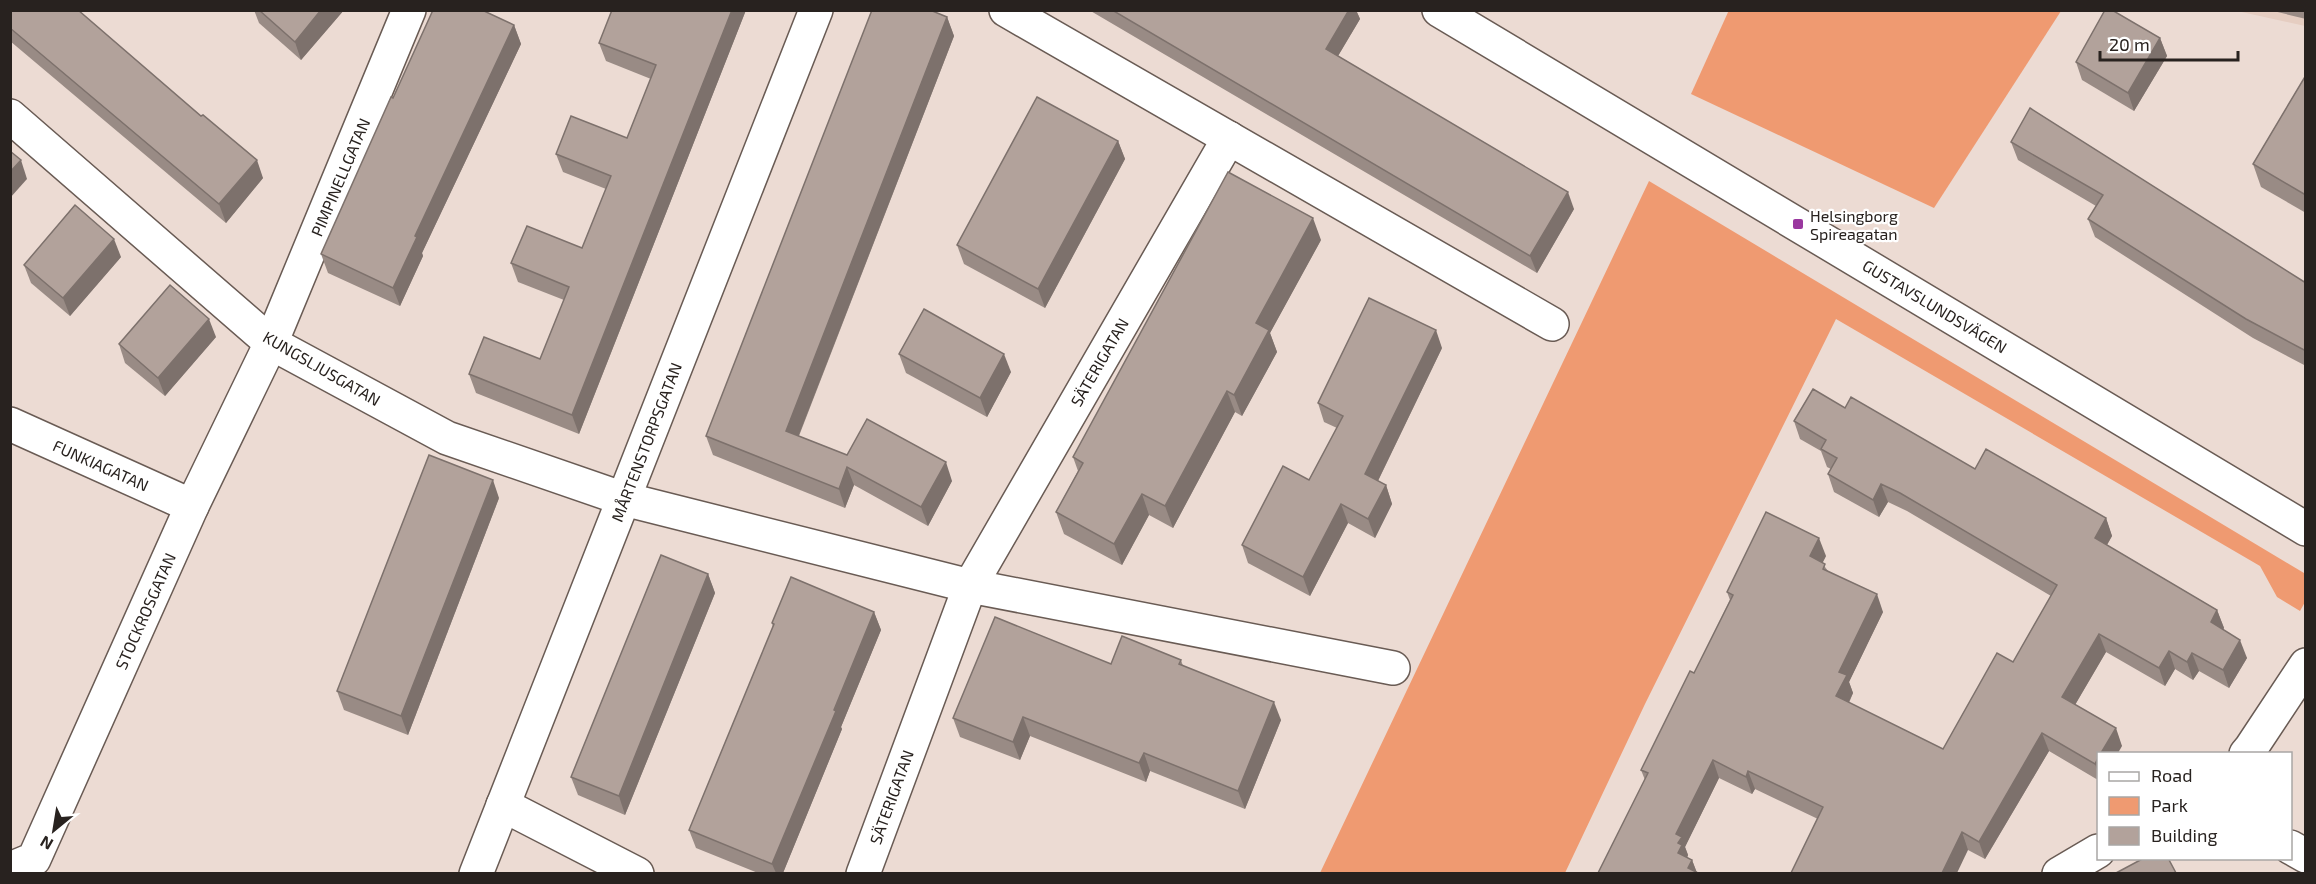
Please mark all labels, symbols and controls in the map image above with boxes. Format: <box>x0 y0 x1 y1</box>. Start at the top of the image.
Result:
scale bar <box>2100 24 2238 62</box>
text: 20 m <box>2109 33 2150 55</box>
street label: PIMPINELLGATAN <box>307 115 373 239</box>
place label: Helsingborg Spireagatan <box>1810 206 1898 243</box>
marker: Helsingborg Spireagatan <box>1791 217 1805 231</box>
street label: GUSTAVSLUNDSVÄGEN <box>1859 255 2011 357</box>
street label: SÄTERIGATAN <box>1066 314 1132 410</box>
street label: KUNGSLJUSGATAN <box>260 327 384 409</box>
street label: MÅRTENSTORPSGATAN <box>607 360 685 524</box>
street label: FUNKIAGATAN <box>50 435 152 495</box>
street label: STOCKROSGATAN <box>111 550 179 672</box>
street label: SÄTERIGATAN <box>865 747 917 847</box>
legend <box>2097 752 2292 860</box>
text: Road <box>2151 764 2192 786</box>
text: Park <box>2151 794 2188 816</box>
north arrow <box>24 800 84 860</box>
text: Building <box>2151 824 2218 846</box>
text: N <box>36 832 56 855</box>

